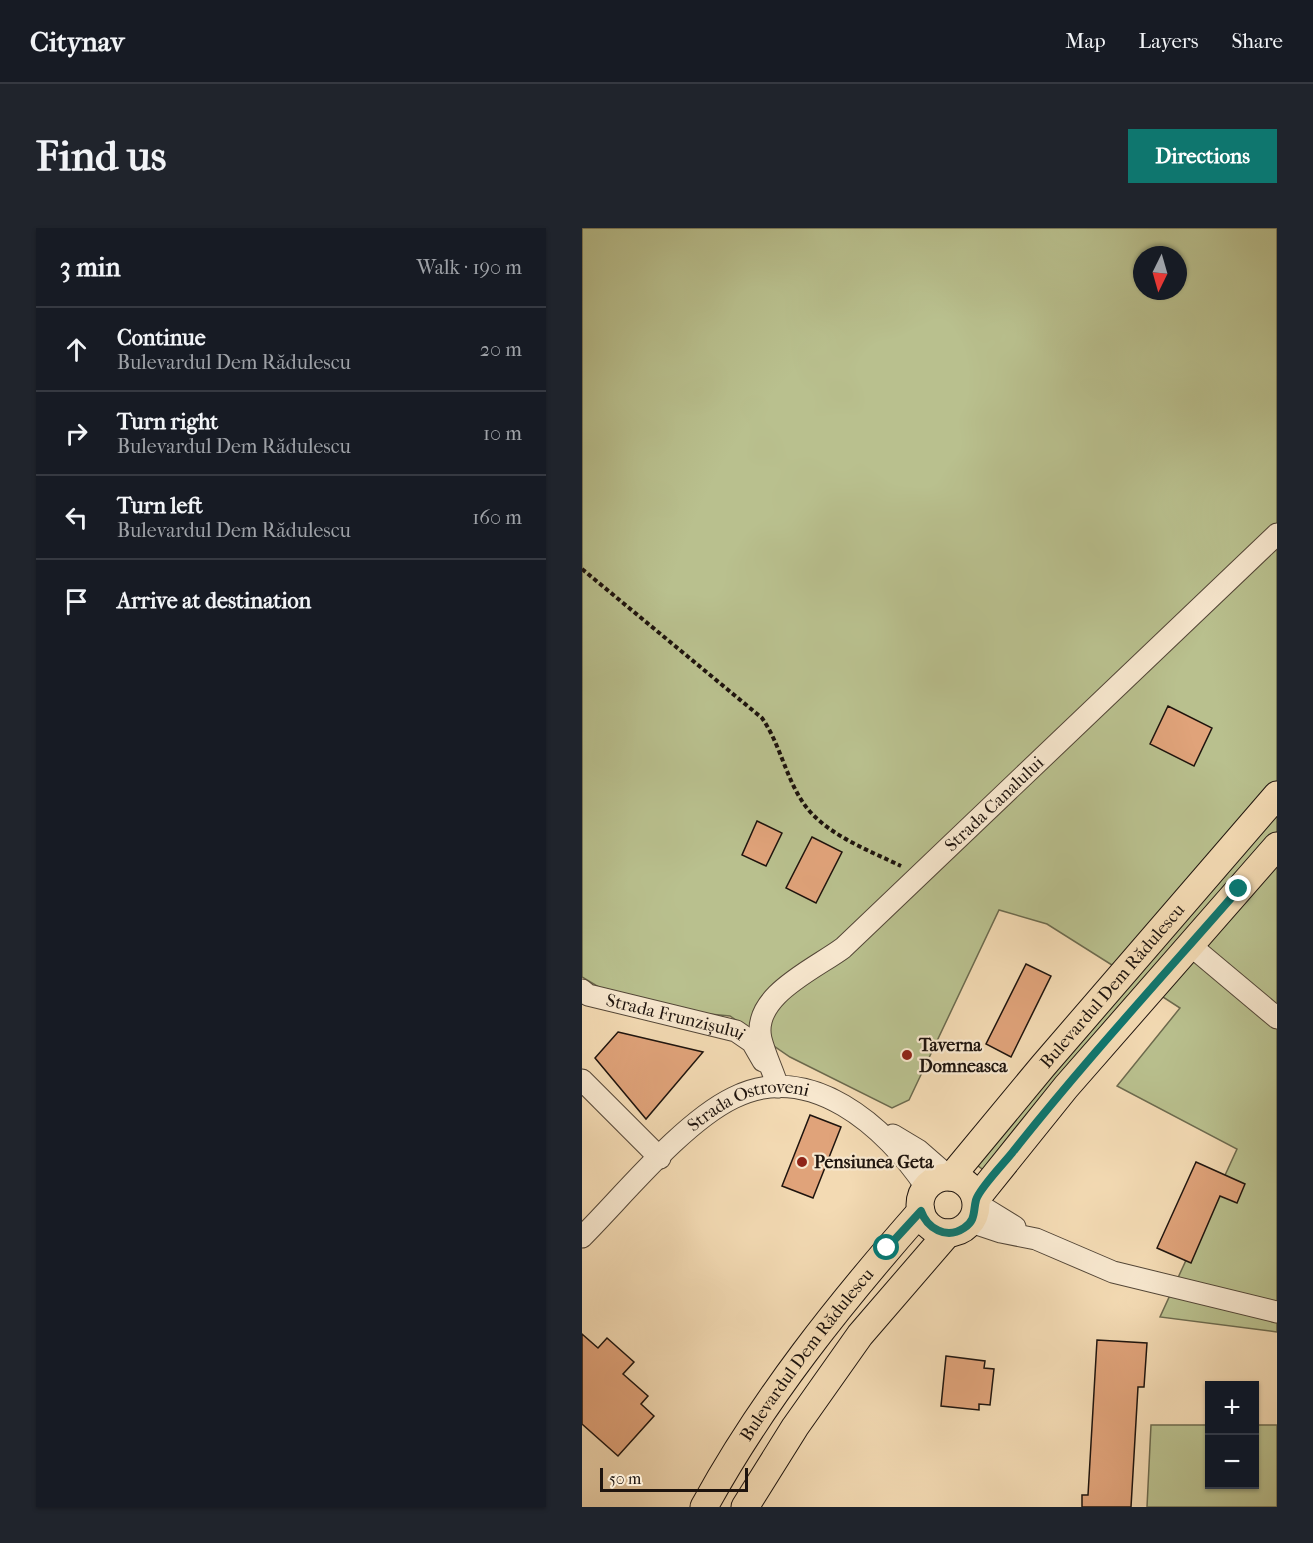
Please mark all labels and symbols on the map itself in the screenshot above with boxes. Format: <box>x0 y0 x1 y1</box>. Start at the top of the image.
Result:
north arrow <box>1133 246 1187 300</box>
street label: Strada Canalului <box>940 751 1048 856</box>
route end <box>1225 875 1251 901</box>
street label: Bulevardul Dem Rădulescu <box>1035 899 1189 1072</box>
street label: Strada Frunzișului <box>604 989 750 1045</box>
place label: Taverna Domneasca <box>918 1035 1008 1077</box>
marker: Taverna Domneasca <box>900 1048 914 1062</box>
street label: Strada Ostroveni <box>683 1076 812 1136</box>
place label: Pensiunea Geta <box>814 1152 934 1173</box>
marker: Pensiunea Geta <box>795 1155 809 1169</box>
route start <box>873 1234 899 1260</box>
street label: Bulevardul Dem Rădulescu <box>735 1264 878 1445</box>
scale bar <box>600 1465 748 1492</box>

